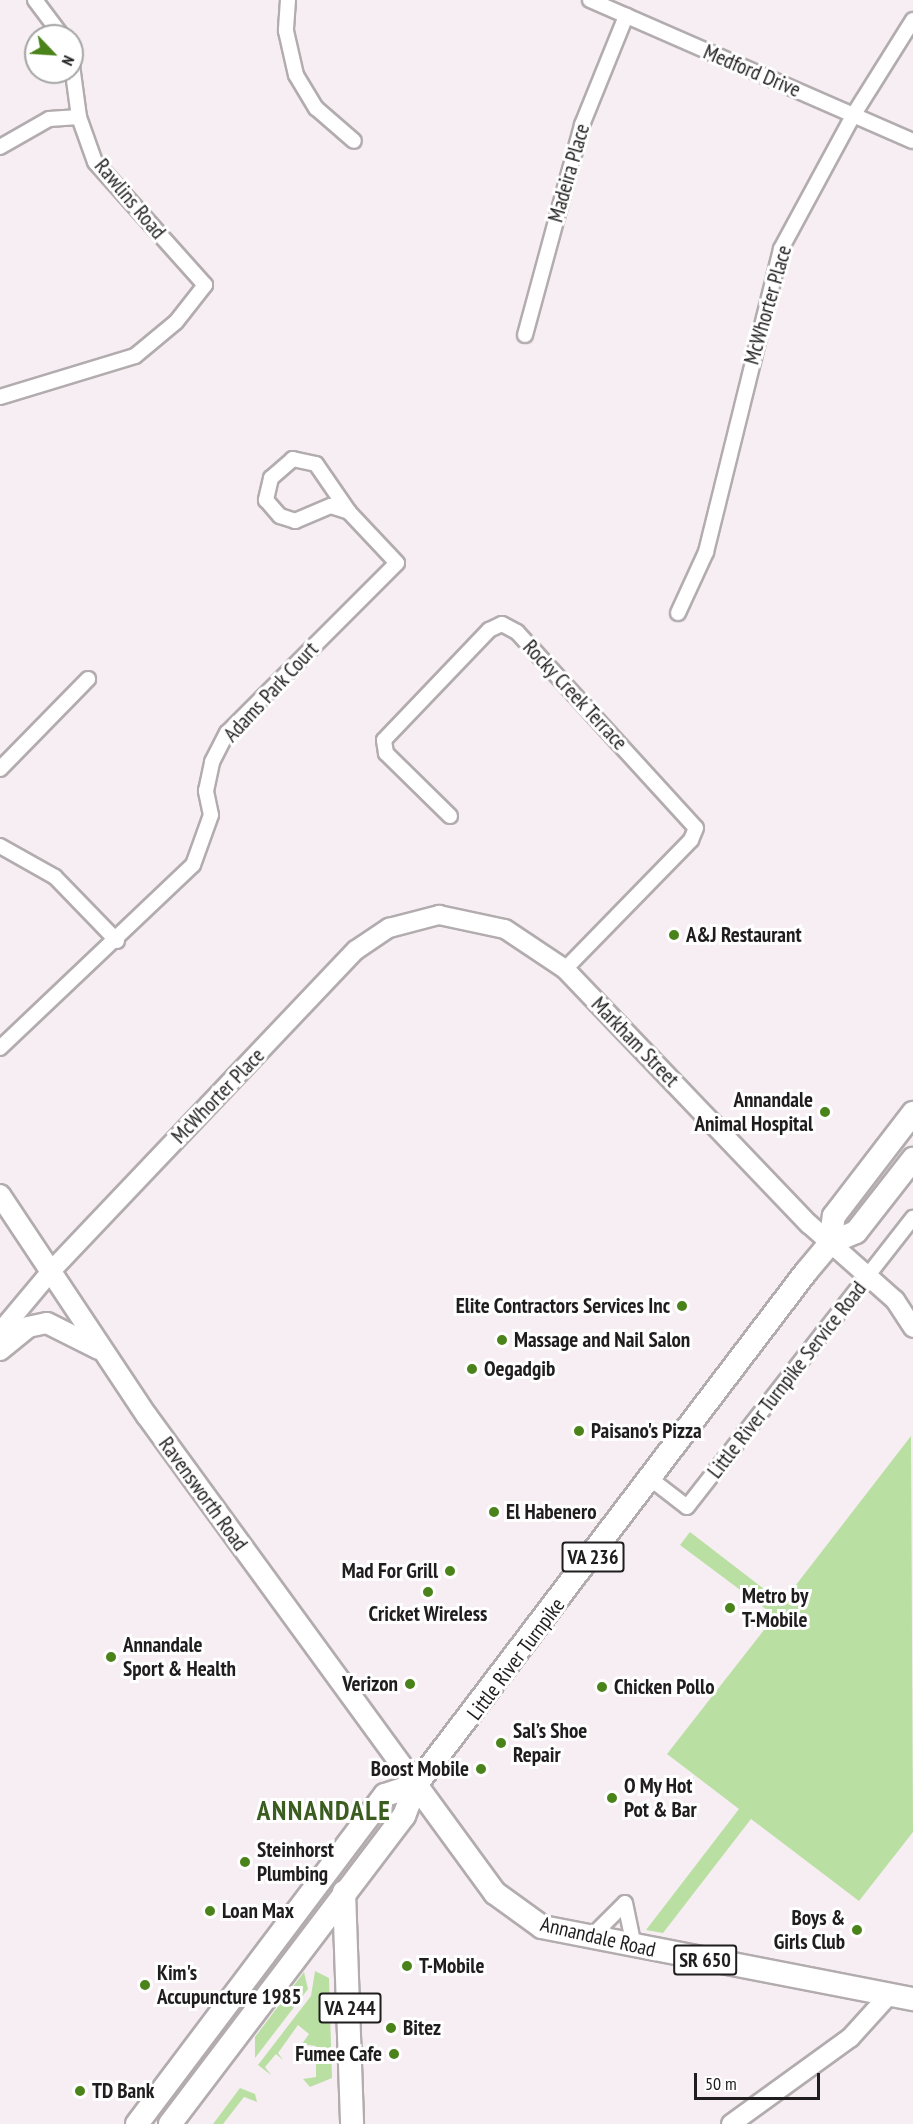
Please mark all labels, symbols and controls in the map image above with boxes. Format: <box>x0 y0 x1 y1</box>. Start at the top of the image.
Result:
north arrow <box>24 24 84 84</box>
street label: Medford Drive <box>700 39 804 103</box>
text: N <box>58 53 79 69</box>
street label: Madeira Place <box>543 121 595 225</box>
street label: Rawlins Road <box>89 154 171 244</box>
street label: McWhorter Place <box>739 243 797 367</box>
street label: Rocky Creek Terrace <box>517 634 633 756</box>
street label: Adams Park Court <box>218 637 324 747</box>
place label: A&J Restaurant <box>686 922 802 948</box>
marker: A&J Restaurant <box>667 928 681 942</box>
street label: Markham Street <box>586 992 684 1092</box>
street label: McWhorter Place <box>166 1043 270 1149</box>
place label: Annandale Animal Hospital <box>694 1087 813 1137</box>
marker: Annandale Animal Hospital <box>818 1105 832 1119</box>
street label: Little River Turnpike Service Road <box>702 1276 872 1484</box>
place label: Elite Contractors Services Inc <box>455 1293 670 1319</box>
marker: Elite Contractors Services Inc <box>675 1299 689 1313</box>
place label: Massage and Nail Salon <box>514 1327 690 1353</box>
marker: Massage and Nail Salon <box>495 1333 509 1347</box>
place label: Oegadgib <box>484 1356 555 1382</box>
marker: Oegadgib <box>465 1362 479 1376</box>
place label: Paisano's Pizza <box>591 1418 702 1444</box>
marker: Paisano's Pizza <box>572 1424 586 1438</box>
street label: Ravensworth Road <box>153 1432 253 1556</box>
place label: El Habenero <box>506 1499 597 1525</box>
marker: El Habenero <box>487 1505 501 1519</box>
road number: VA 236 <box>560 1540 626 1574</box>
place label: Mad For Grill <box>342 1558 438 1584</box>
marker: Mad For Grill <box>443 1564 457 1578</box>
place label: Metro by T-Mobile <box>742 1583 808 1633</box>
marker: Cricket Wireless <box>421 1585 435 1599</box>
street label: Little River Turnpike <box>462 1593 570 1725</box>
place label: Cricket Wireless <box>368 1601 488 1627</box>
marker: Metro by T-Mobile <box>723 1601 737 1615</box>
place label: Annandale Sport & Health <box>123 1632 236 1682</box>
marker: Annandale Sport & Health <box>104 1650 118 1664</box>
place label: Verizon <box>342 1671 398 1697</box>
place label: Chicken Pollo <box>614 1674 715 1700</box>
marker: Verizon <box>403 1677 417 1691</box>
marker: Chicken Pollo <box>595 1680 609 1694</box>
place label: Sal’s Shoe Repair <box>513 1718 587 1768</box>
marker: Sal’s Shoe Repair <box>494 1736 508 1750</box>
place label: Boost Mobile <box>371 1756 469 1782</box>
marker: Boost Mobile <box>474 1762 488 1776</box>
place label: O My Hot Pot & Bar <box>624 1773 697 1823</box>
marker: O My Hot Pot & Bar <box>605 1791 619 1805</box>
district label: ANNANDALE <box>257 1795 391 1827</box>
place label: Steinhorst Plumbing <box>257 1837 334 1887</box>
marker: Steinhorst Plumbing <box>238 1855 252 1869</box>
place label: Loan Max <box>222 1898 294 1924</box>
marker: Loan Max <box>203 1904 217 1918</box>
place label: Boys & Girls Club <box>773 1905 845 1955</box>
street label: Annandale Road <box>538 1912 658 1962</box>
marker: Boys & Girls Club <box>850 1923 864 1937</box>
road number: SR 650 <box>672 1943 738 1977</box>
place label: T-Mobile <box>419 1953 484 1979</box>
marker: T-Mobile <box>400 1959 414 1973</box>
place label: Kim's Accupuncture 1985 <box>157 1960 302 2010</box>
marker: Kim's Accupuncture 1985 <box>138 1978 152 1992</box>
road number: VA 244 <box>317 1991 383 2025</box>
place label: Bitez <box>403 2015 441 2041</box>
marker: Bitez <box>384 2021 398 2035</box>
place label: Fumee Cafe <box>295 2041 382 2067</box>
marker: Fumee Cafe <box>387 2047 401 2061</box>
scale bar <box>697 2061 823 2099</box>
text: 50 m <box>705 2072 737 2095</box>
place label: TD Bank <box>92 2078 155 2104</box>
marker: TD Bank <box>73 2084 87 2098</box>

